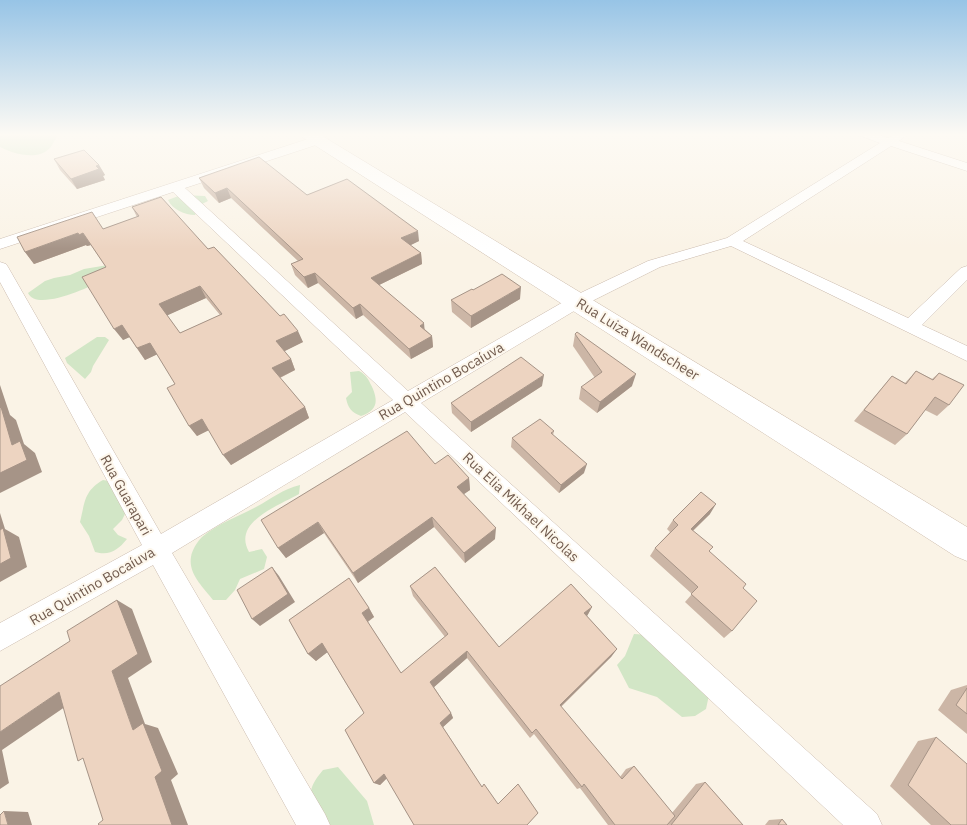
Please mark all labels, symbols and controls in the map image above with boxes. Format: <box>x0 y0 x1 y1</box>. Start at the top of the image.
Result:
street label: Rua Luiza Wandscheer <box>573 294 703 384</box>
street label: Rua Quintino Bocaíuva <box>375 338 507 424</box>
street label: Rua Elia Mikhael Nicolas <box>459 448 583 566</box>
street label: Rua Guarapari <box>96 451 156 539</box>
street label: Rua Quintino Bocaíuva <box>26 543 158 629</box>

